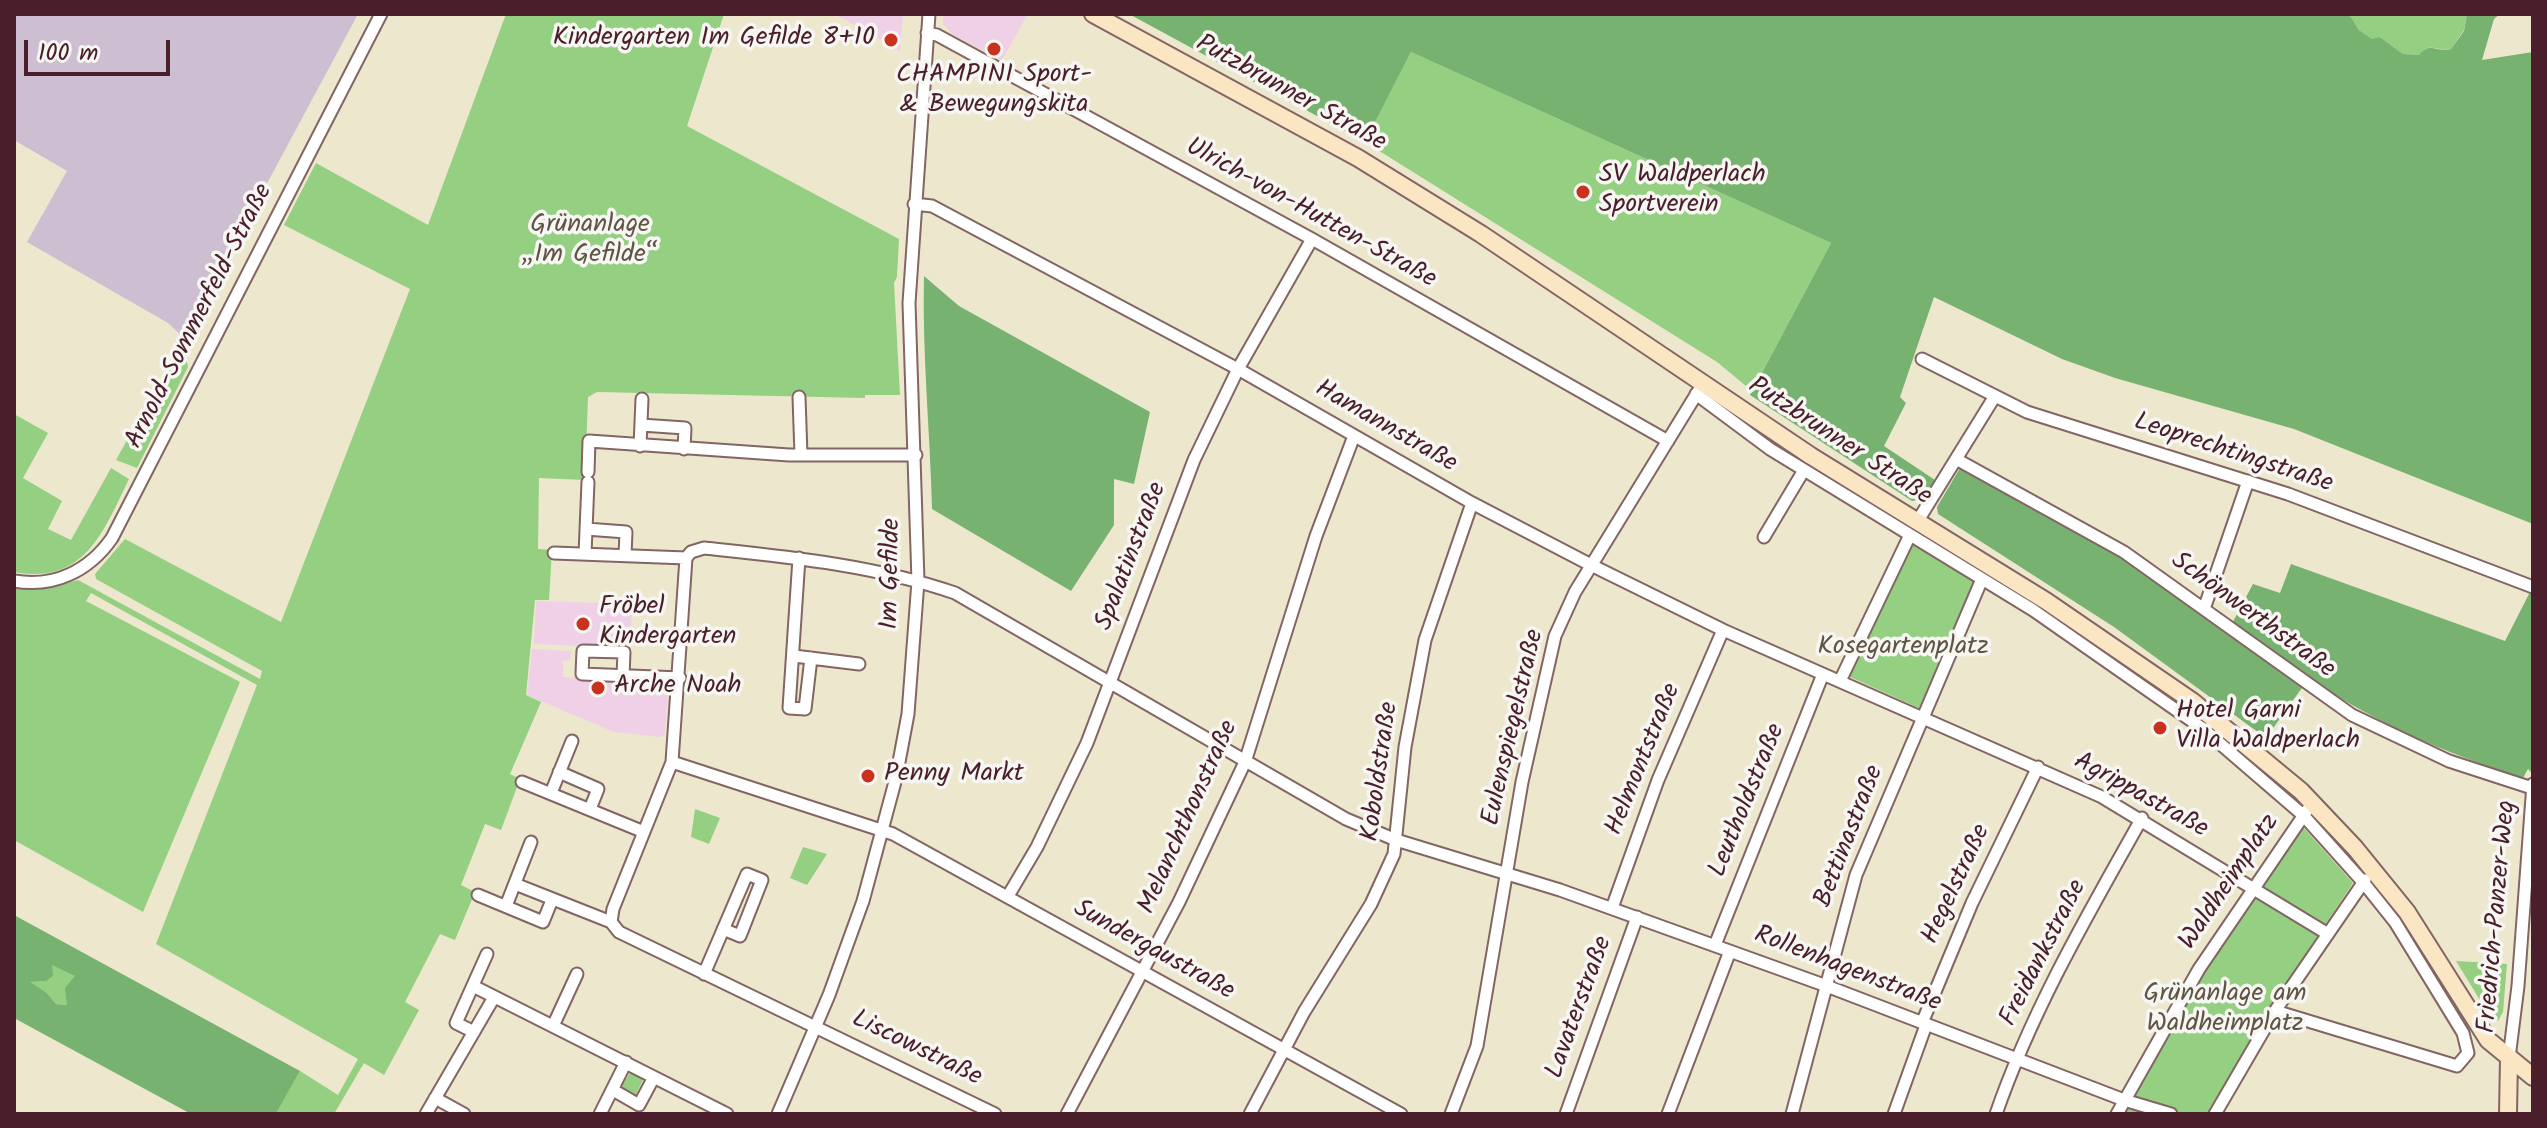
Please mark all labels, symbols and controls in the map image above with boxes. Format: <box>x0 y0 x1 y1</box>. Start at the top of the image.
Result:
scale bar <box>28 24 174 74</box>
place label: Kindergarten Im Gefilde 8+10 <box>553 24 875 56</box>
street label: Putzbrunner Straße <box>1189 30 1391 160</box>
marker: Kindergarten Im Gefilde 8+10 <box>882 31 900 49</box>
text: 100 m <box>38 34 98 73</box>
marker: CHAMPINI Sport- & Bewegungskita <box>985 40 1003 58</box>
place label: CHAMPINI Sport- & Bewegungskita <box>896 61 1092 122</box>
street label: Ulrich-von-Hutten-Straße <box>1179 133 1441 297</box>
place label: SV Waldperlach Sportverein <box>1599 161 1766 222</box>
street label: Arnold-Sommerfeld-Straße <box>121 179 281 455</box>
marker: SV Waldperlach Sportverein <box>1574 183 1592 201</box>
park label: Grünanlage „Im Gefilde“ <box>522 211 658 272</box>
street label: Putzbrunner Straße <box>1741 372 1937 514</box>
street label: Hamannstraße <box>1308 375 1462 481</box>
street label: Leoprechtingstraße <box>2130 408 2336 502</box>
street label: Spalatinstraße <box>1090 479 1176 635</box>
street label: Im Gefilde <box>876 518 910 630</box>
street label: Schönwerthstraße <box>2164 547 2340 687</box>
place label: Fröbel Kindergarten <box>599 593 736 654</box>
marker: Fröbel Kindergarten <box>574 615 592 633</box>
street label: Eulenspiegelstraße <box>1477 627 1553 829</box>
park label: Kosegartenplatz <box>1817 633 1989 665</box>
place label: Arche Noah <box>614 672 742 704</box>
marker: Arche Noah <box>589 679 607 697</box>
street label: Helmontstraße <box>1600 680 1690 840</box>
place label: Hotel Garni Villa Waldperlach <box>2176 697 2360 758</box>
street label: Koboldstraße <box>1357 700 1407 844</box>
street label: Melanchthonstraße <box>1133 716 1247 920</box>
marker: Hotel Garni Villa Waldperlach <box>2151 719 2169 737</box>
street label: Leutholdstraße <box>1704 720 1794 882</box>
street label: Agrippastraße <box>2067 747 2213 847</box>
place label: Penny Markt <box>884 760 1024 792</box>
street label: Bettinastraße <box>1810 762 1892 912</box>
marker: Penny Markt <box>859 767 877 785</box>
street label: Friedrich-Panzer-Weg <box>2473 799 2525 1035</box>
street label: Waldheimplatz <box>2174 809 2288 957</box>
street label: Hegelstraße <box>1917 820 1999 950</box>
street label: Freidankstraße <box>1995 876 2095 1032</box>
street label: Sundergaustraße <box>1067 895 1239 1009</box>
street label: Rollenhagenstraße <box>1749 921 1945 1021</box>
street label: Lavaterstraße <box>1541 933 1621 1083</box>
park label: Grünanlage am Waldheimplatz <box>2144 980 2306 1042</box>
street label: Liscowstraße <box>846 1005 986 1095</box>

